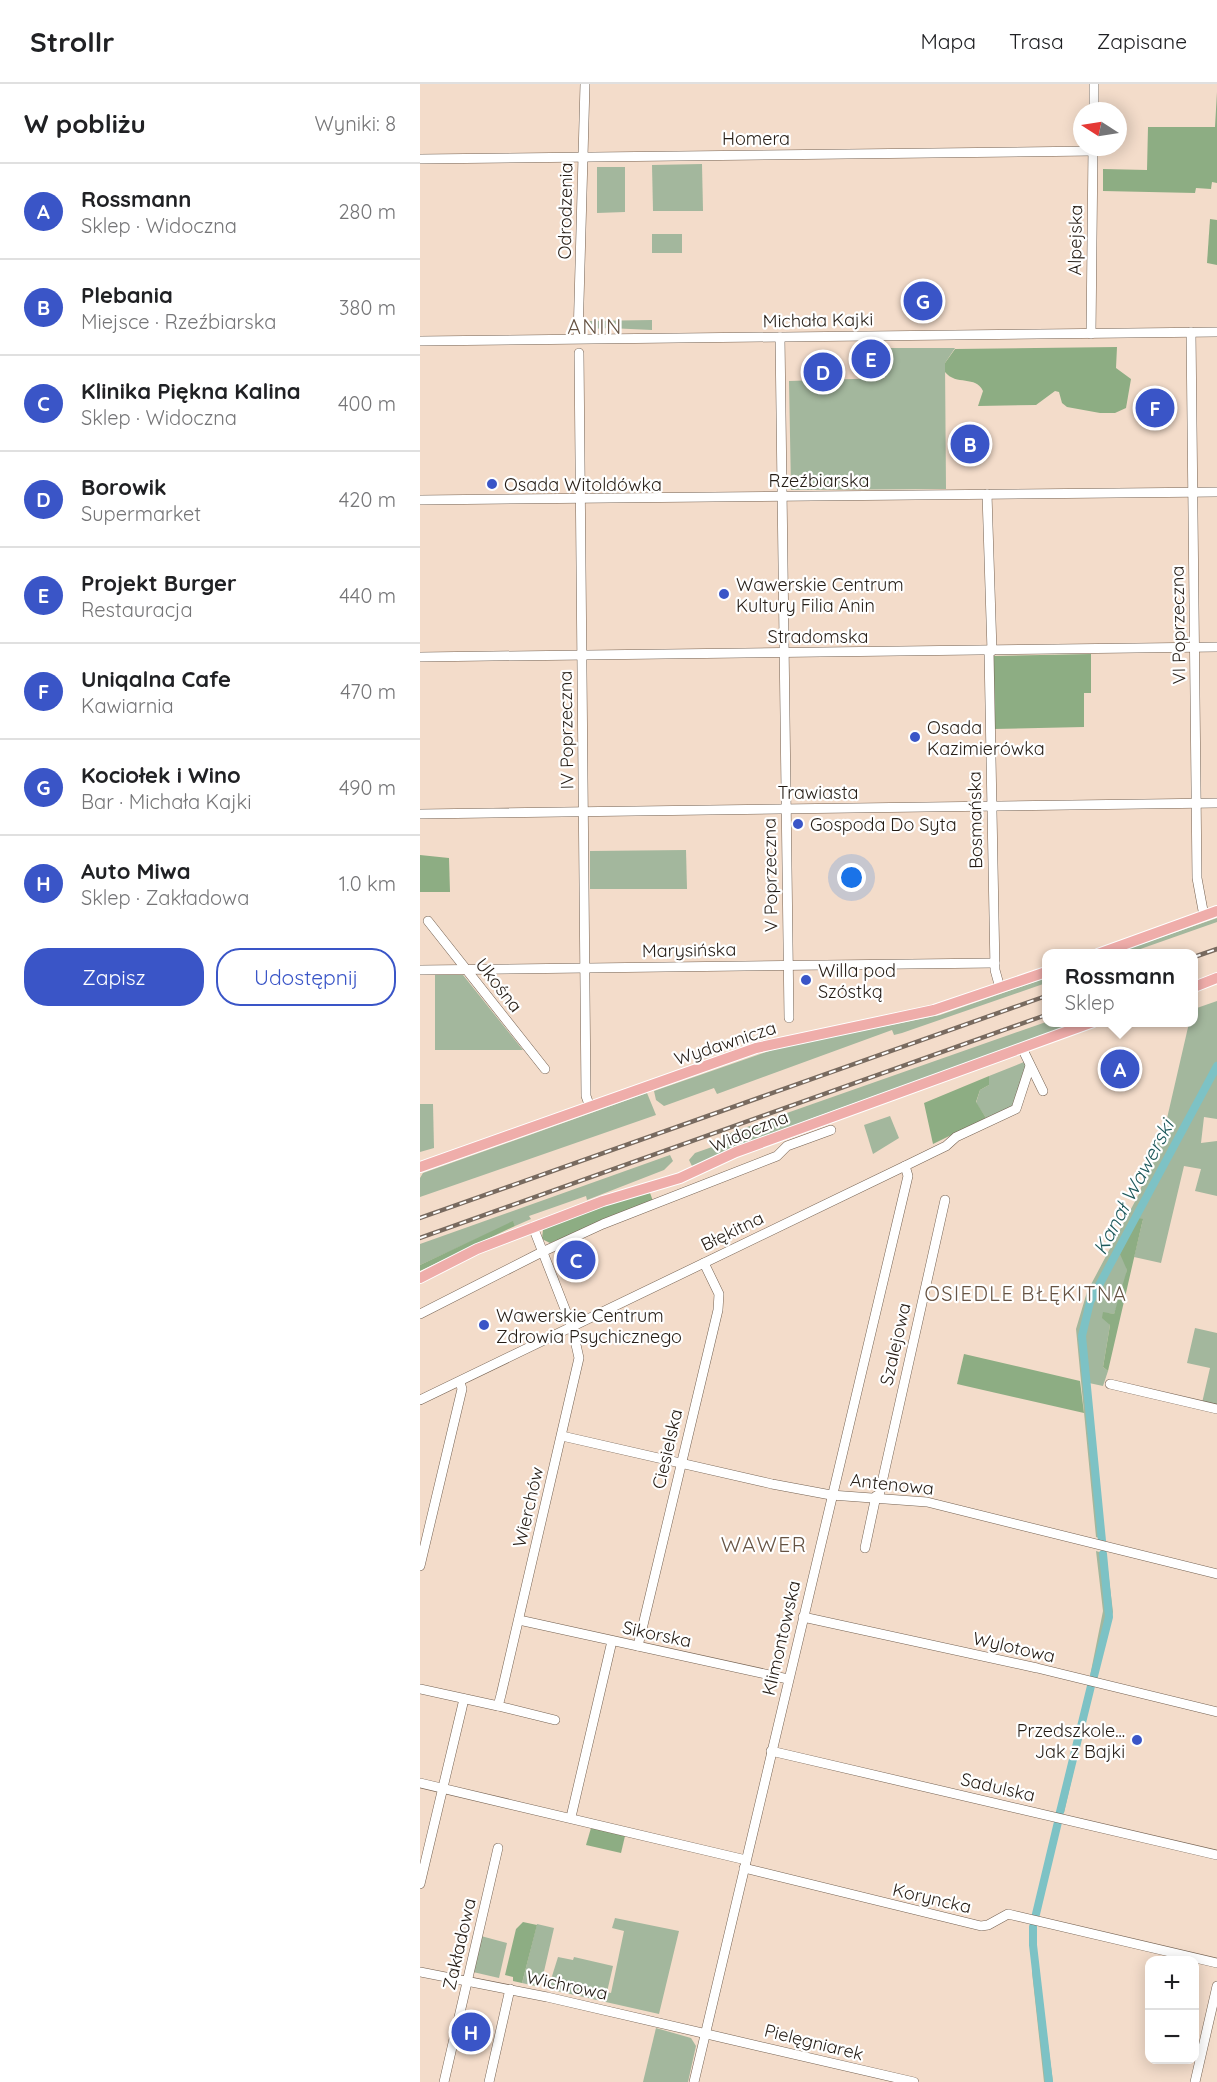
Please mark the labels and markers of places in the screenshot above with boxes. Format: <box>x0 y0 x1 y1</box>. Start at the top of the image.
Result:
pin: G <box>904 278 942 324</box>
pin: E <box>852 336 890 382</box>
pin: D <box>804 350 842 394</box>
pin: F <box>1136 386 1174 430</box>
pin: B <box>950 422 990 466</box>
place label: Osada Witoldówka <box>504 473 662 496</box>
marker: Osada Witoldówka <box>485 477 499 491</box>
place label: Wawerskie Centrum Kultury Filia Anin <box>736 573 904 617</box>
marker: Wawerskie Centrum Kultury Filia Anin <box>717 587 731 601</box>
place label: Osada Kazimierówka <box>927 716 1045 760</box>
marker: Osada Kazimierówka <box>908 730 922 744</box>
place label: Gospoda Do Syta <box>810 813 957 836</box>
marker: Gospoda Do Syta <box>791 817 805 831</box>
place label: Willa pod Szóstką <box>818 959 896 1003</box>
marker: Willa pod Szóstką <box>799 973 813 987</box>
pin: A <box>1100 1046 1140 1092</box>
pin: C <box>556 1238 596 1282</box>
place label: Wawerskie Centrum Zdrowia Psychicznego <box>496 1304 682 1348</box>
marker: Wawerskie Centrum Zdrowia Psychicznego <box>477 1318 491 1332</box>
place label: Przedszkole... Jak z Bajki <box>1017 1719 1125 1763</box>
marker: Przedszkole... Jak z Bajki <box>1130 1733 1144 1747</box>
pin: H <box>452 2010 490 2054</box>

